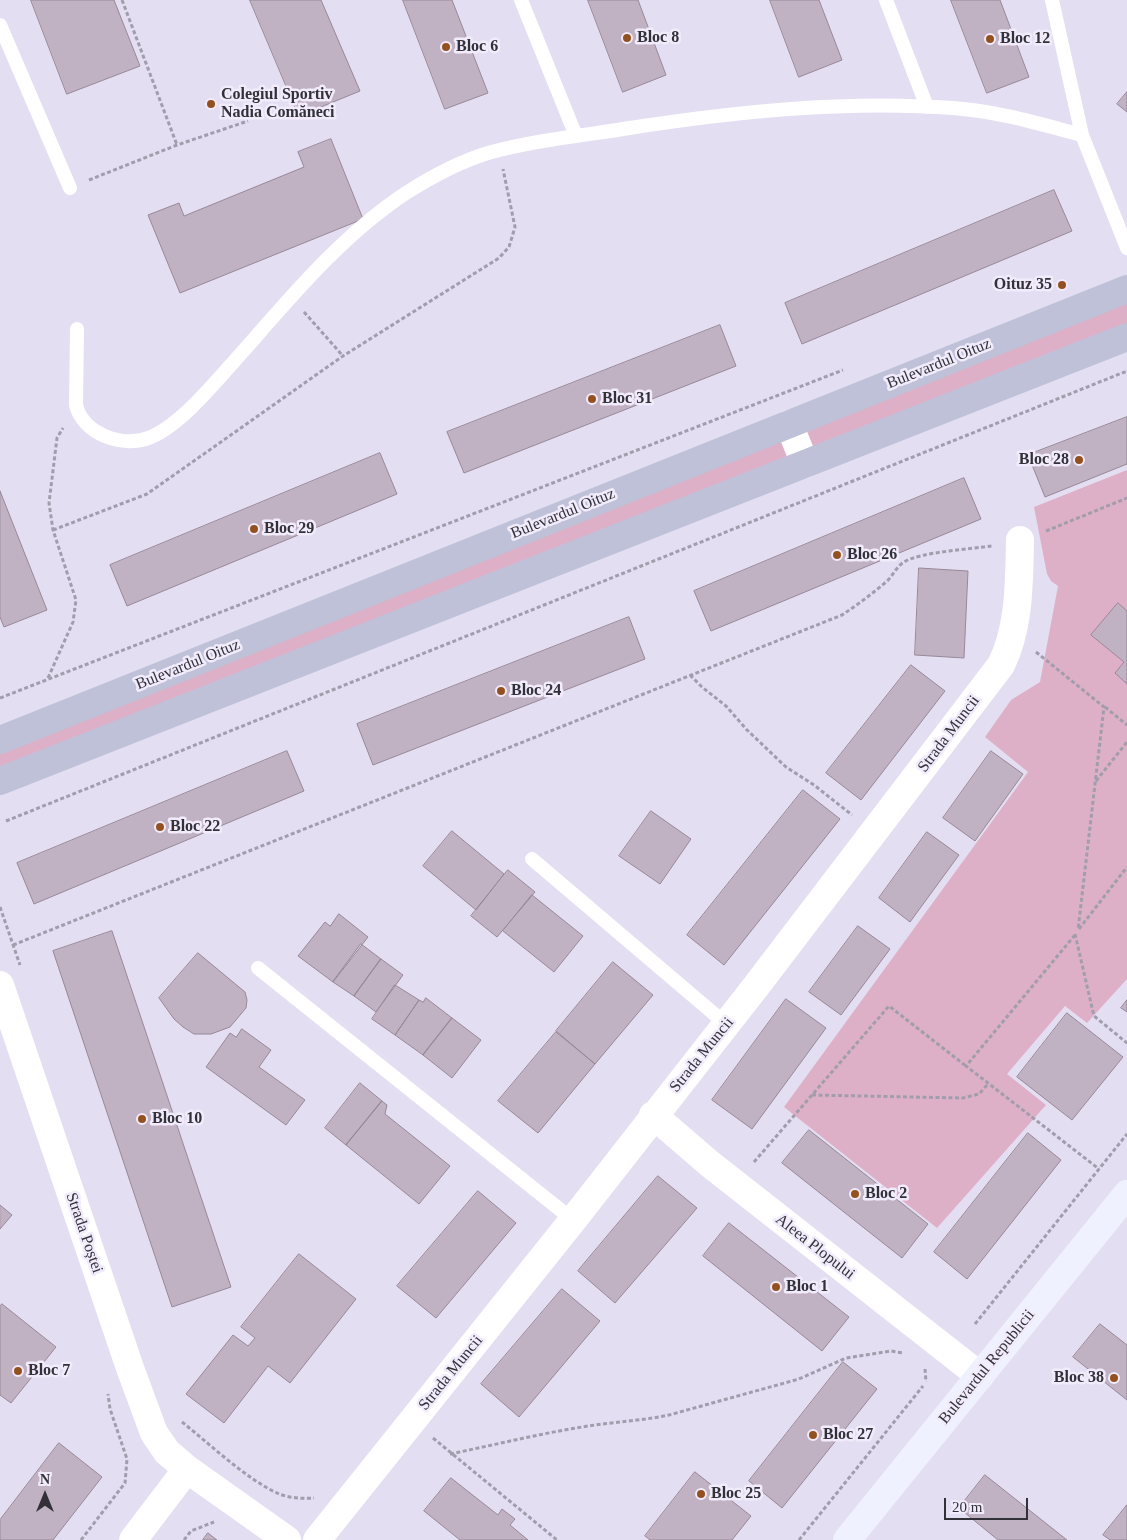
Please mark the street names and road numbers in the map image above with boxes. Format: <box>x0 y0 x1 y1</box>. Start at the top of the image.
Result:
street label: Bulevardul Oituz <box>884 334 994 394</box>
street label: Bulevardul Oituz <box>508 484 618 544</box>
street label: Bulevardul Oituz <box>133 635 243 695</box>
street label: Strada Muncii <box>914 692 984 776</box>
street label: Strada Muncii <box>666 1014 738 1096</box>
street label: Strada Poștei <box>61 1190 107 1276</box>
street label: Aleea Plopului <box>771 1210 859 1284</box>
street label: Bulevardul Republicii <box>935 1306 1039 1428</box>
street label: Strada Muncii <box>415 1332 487 1414</box>

